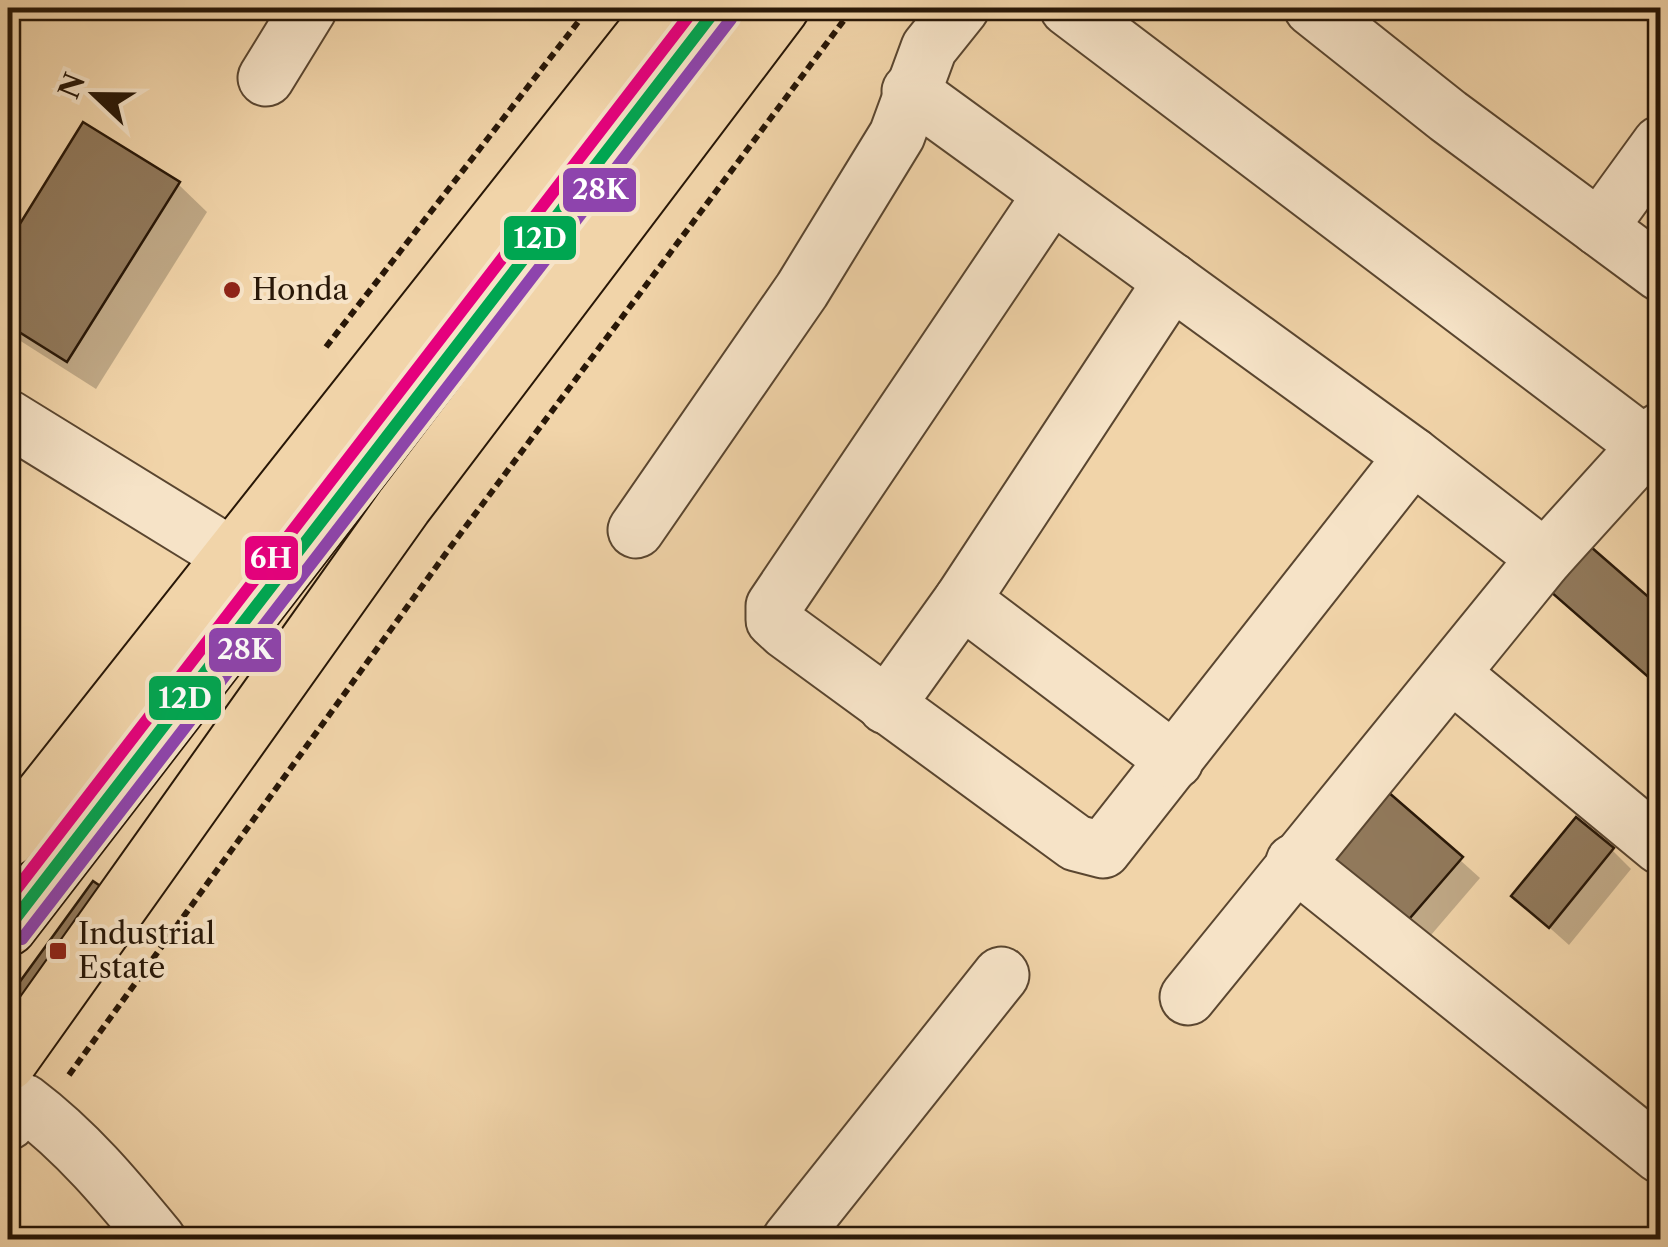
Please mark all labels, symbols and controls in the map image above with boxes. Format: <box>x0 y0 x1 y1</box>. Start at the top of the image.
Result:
north arrow <box>45 45 145 145</box>
text: N <box>51 68 92 103</box>
line badge: 28K <box>561 166 638 214</box>
text: 28K <box>572 172 630 206</box>
line badge: 12D <box>502 214 578 262</box>
text: 12D <box>513 221 567 255</box>
place label: Honda <box>252 271 348 308</box>
marker: Honda <box>221 279 243 301</box>
line badge: 6H <box>243 534 300 582</box>
text: 6H <box>250 541 292 575</box>
line badge: 28K <box>207 626 283 674</box>
text: 28K <box>217 632 275 666</box>
line badge: 12D <box>147 674 223 722</box>
text: 12D <box>158 681 212 715</box>
place label: Industrial Estate <box>78 915 215 986</box>
marker: Industrial Estate <box>47 940 69 962</box>

